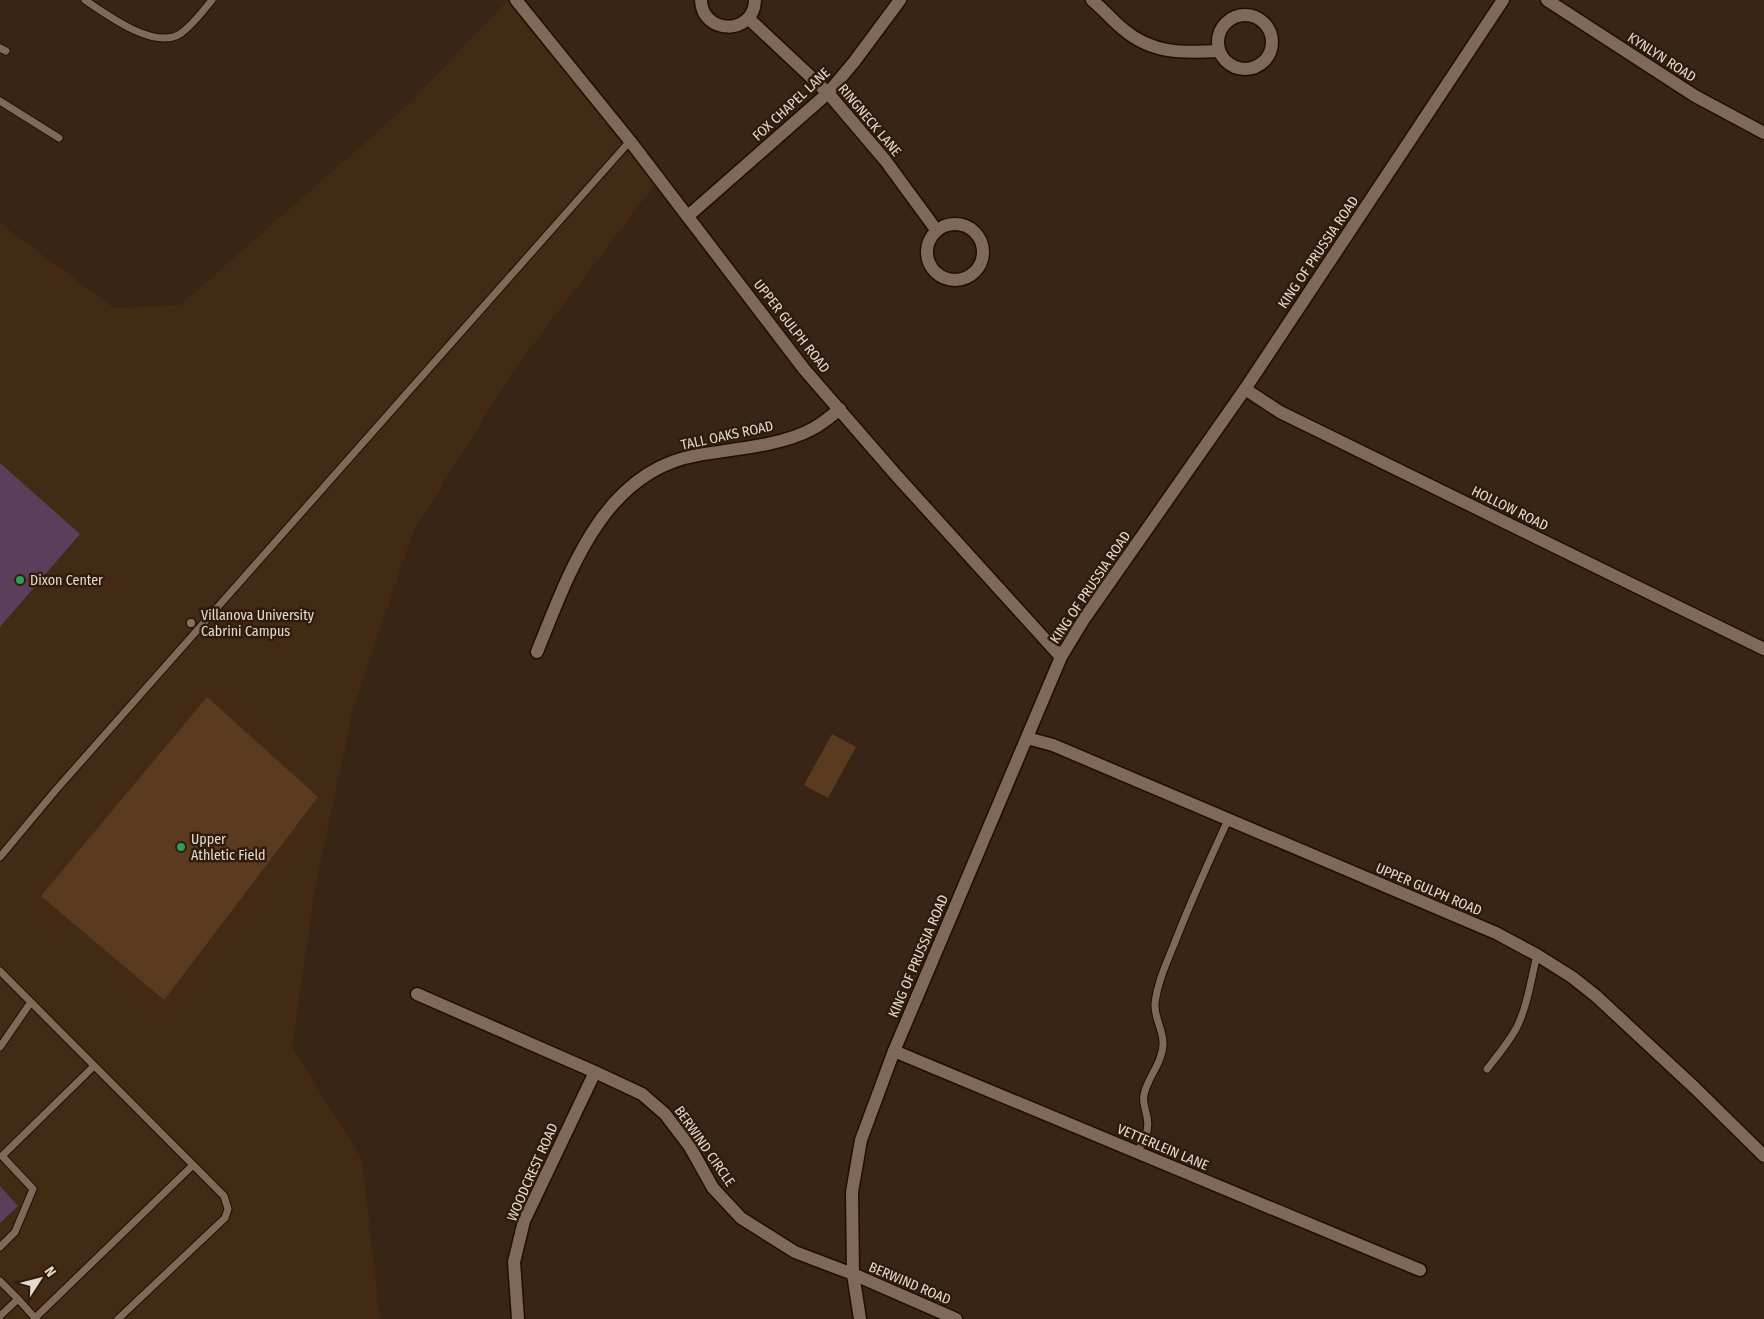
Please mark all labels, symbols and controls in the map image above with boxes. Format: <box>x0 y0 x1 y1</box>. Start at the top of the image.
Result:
street label: KYNLYN ROAD <box>1624 29 1699 86</box>
street label: FOX CHAPEL LANE <box>749 64 834 145</box>
street label: RINGNECK LANE <box>834 81 905 160</box>
street label: KING OF PRUSSIA ROAD <box>1275 193 1362 312</box>
street label: UPPER GULPH ROAD <box>750 276 833 376</box>
street label: TALL OAKS ROAD <box>679 417 775 454</box>
street label: HOLLOW ROAD <box>1469 483 1551 534</box>
street label: KING OF PRUSSIA ROAD <box>1047 528 1134 647</box>
place label: Dixon Center <box>30 572 103 589</box>
marker: Dixon Center <box>14 574 26 586</box>
place label: Villanova University Cabrini Campus <box>201 607 315 640</box>
marker: Villanova University Cabrini Campus <box>185 617 197 629</box>
place label: Upper Athletic Field <box>191 831 266 864</box>
marker: Upper Athletic Field <box>175 841 187 853</box>
street label: UPPER GULPH ROAD <box>1373 859 1484 919</box>
street label: KING OF PRUSSIA ROAD <box>885 892 952 1020</box>
street label: BERWIND CIRCLE <box>671 1103 739 1190</box>
street label: WOODCREST ROAD <box>503 1121 562 1224</box>
street label: VETTERLEIN LANE <box>1115 1121 1211 1175</box>
north arrow <box>15 1254 65 1304</box>
street label: BERWIND ROAD <box>866 1259 953 1308</box>
text: N <box>41 1263 59 1280</box>

